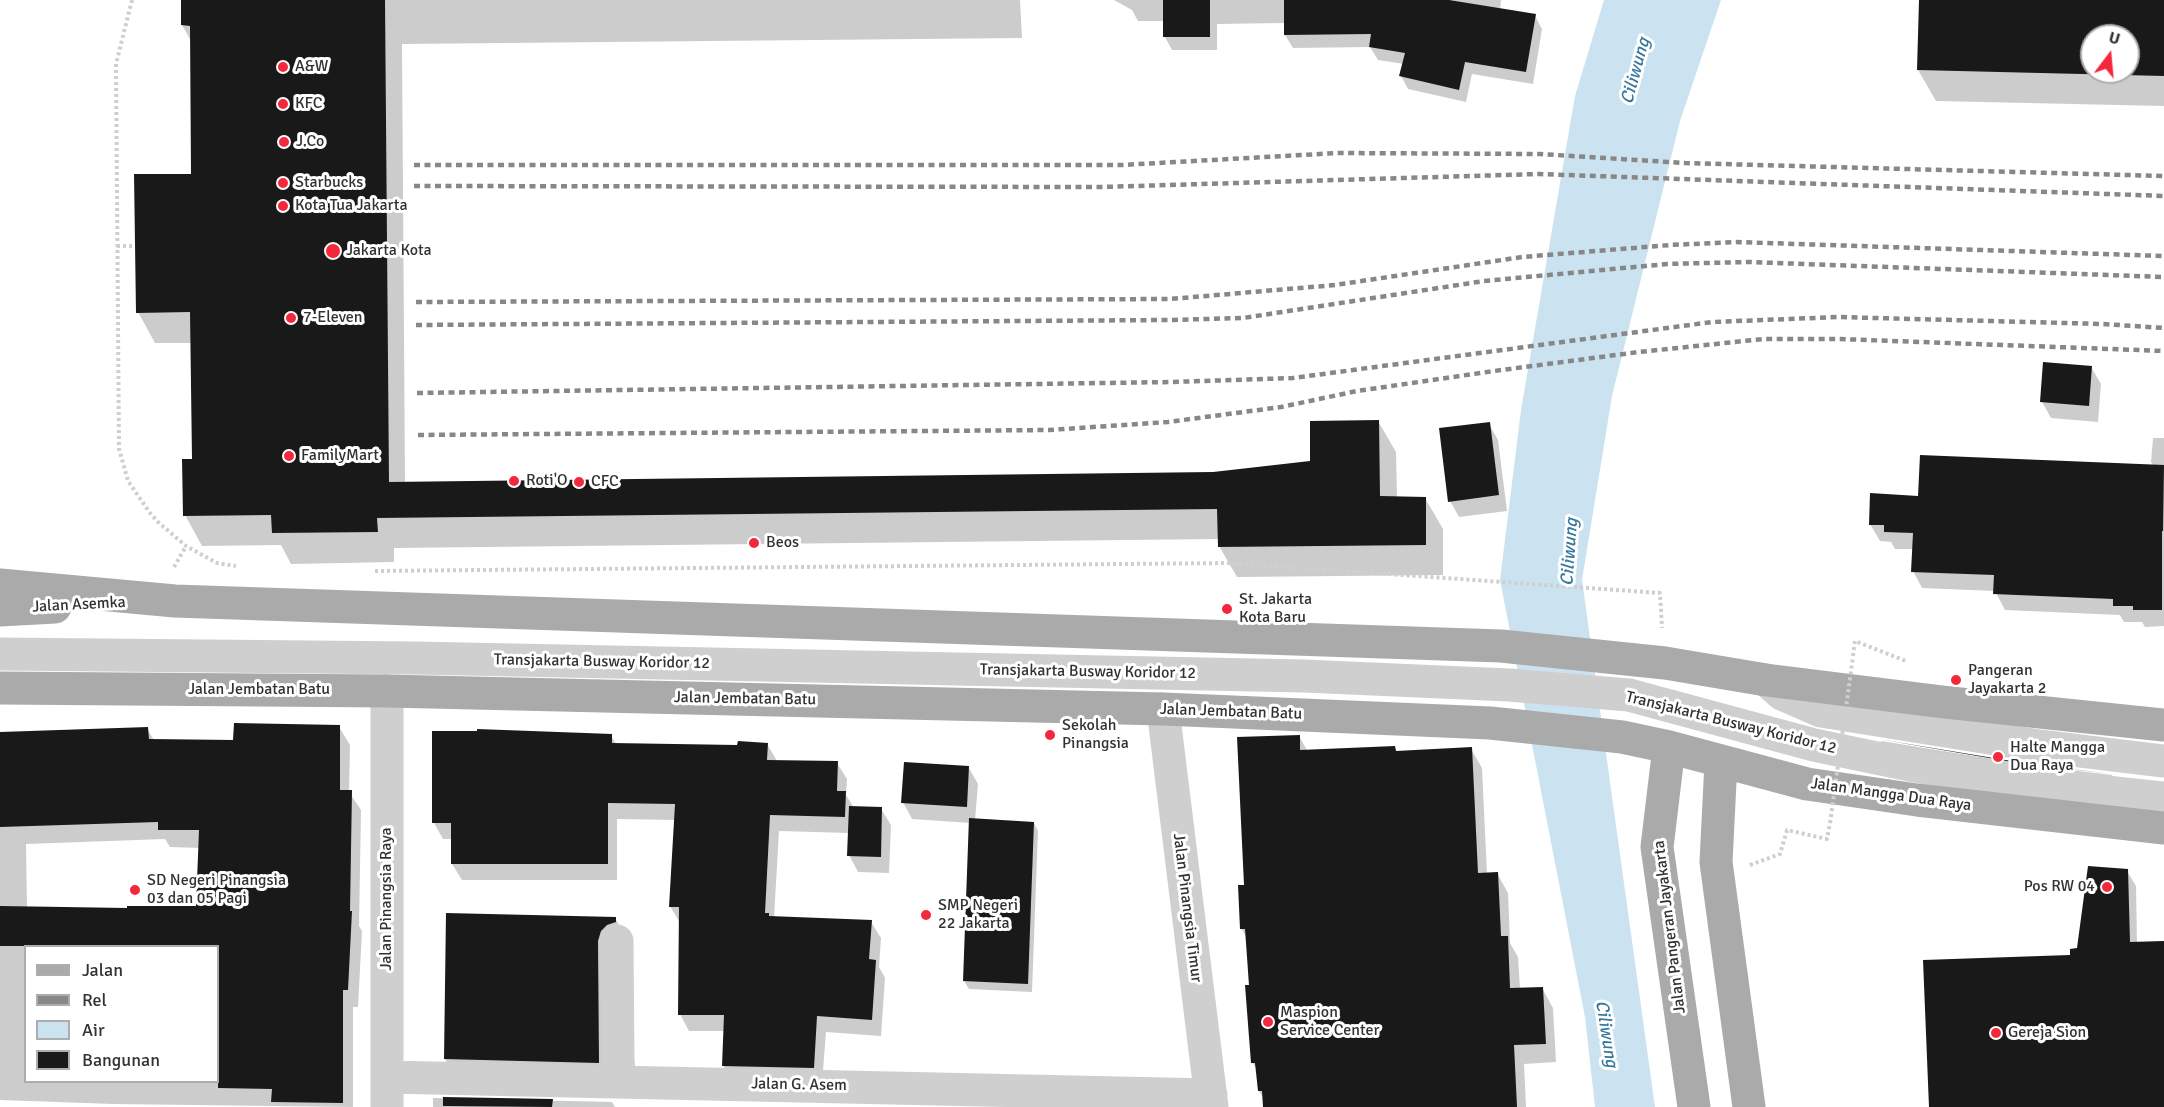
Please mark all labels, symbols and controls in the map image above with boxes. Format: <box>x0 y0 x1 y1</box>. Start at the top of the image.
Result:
north arrow <box>2080 24 2140 84</box>
text: U <box>2106 28 2122 50</box>
water label: Ciliwung <box>1617 35 1655 107</box>
place label: A&W <box>295 57 328 77</box>
marker: A&W <box>276 60 290 74</box>
place label: KFC <box>295 94 322 114</box>
marker: KFC <box>276 97 290 111</box>
place label: J.Co <box>296 132 324 152</box>
marker: J.Co <box>277 135 291 149</box>
place label: Starbucks <box>295 173 363 193</box>
marker: Starbucks <box>276 176 290 190</box>
place label: Kota Tua Jakarta <box>295 196 408 216</box>
marker: Kota Tua Jakarta <box>276 199 290 213</box>
place label: Jakarta Kota <box>346 241 432 261</box>
marker: Jakarta Kota <box>324 242 342 260</box>
place label: 7-Eleven <box>303 308 362 328</box>
marker: 7-Eleven <box>284 311 298 325</box>
place label: FamilyMart <box>301 446 379 466</box>
marker: FamilyMart <box>282 449 296 463</box>
place label: Roti'O <box>526 471 567 491</box>
place label: CFC <box>591 472 619 492</box>
marker: Roti'O <box>507 474 521 488</box>
marker: CFC <box>572 475 586 489</box>
water label: Ciliwung <box>1557 517 1583 587</box>
place label: Beos <box>766 533 799 553</box>
marker: Beos <box>747 536 761 550</box>
place label: St. Jakarta Kota Baru <box>1239 590 1312 628</box>
street label: Jalan Asemka <box>32 593 126 617</box>
marker: St. Jakarta Kota Baru <box>1220 602 1234 616</box>
street label: Transjakarta Busway Koridor 12 <box>494 651 710 673</box>
street label: Transjakarta Busway Koridor 12 <box>980 661 1196 683</box>
place label: Pangeran Jayakarta 2 <box>1968 661 2046 699</box>
marker: Pangeran Jayakarta 2 <box>1949 673 1963 687</box>
street label: Jalan Jembatan Batu <box>188 680 330 700</box>
street label: Jalan Jembatan Batu <box>674 688 816 710</box>
street label: Transjakarta Busway Koridor 12 <box>1624 688 1838 758</box>
street label: Jalan Jembatan Batu <box>1160 700 1302 724</box>
place label: Sekolah Pinangsia <box>1062 716 1129 754</box>
marker: Sekolah Pinangsia <box>1043 728 1057 742</box>
place label: Halte Mangga Dua Raya <box>2010 738 2105 776</box>
marker: Halte Mangga Dua Raya <box>1991 750 2005 764</box>
street label: Jalan Mangga Dua Raya <box>1810 774 1972 816</box>
street label: Jalan Pinangsia Raya <box>377 827 397 971</box>
street label: Jalan Pinangsia Timur <box>1168 832 1206 984</box>
street label: Jalan Pangeran Jayakarta <box>1650 839 1690 1015</box>
place label: SD Negeri Pinangsia 03 dan 05 Pagi <box>147 871 286 909</box>
place label: Pos RW 04 <box>2024 877 2095 897</box>
marker: Pos RW 04 <box>2100 880 2114 894</box>
marker: SD Negeri Pinangsia 03 dan 05 Pagi <box>128 883 142 897</box>
place label: SMP Negeri 22 Jakarta <box>938 896 1018 934</box>
marker: SMP Negeri 22 Jakarta <box>919 908 933 922</box>
legend <box>24 945 219 1083</box>
text: Jalan <box>82 959 123 981</box>
text: Rel <box>82 989 107 1011</box>
water label: Ciliwung <box>1590 999 1622 1069</box>
place label: Maspion Service Center <box>1280 1003 1379 1041</box>
marker: Maspion Service Center <box>1261 1015 1275 1029</box>
text: Air <box>82 1019 105 1041</box>
place label: Gereja Sion <box>2008 1023 2086 1043</box>
marker: Gereja Sion <box>1989 1026 2003 1040</box>
text: Bangunan <box>82 1049 160 1071</box>
street label: Jalan G. Asem <box>751 1075 847 1095</box>

